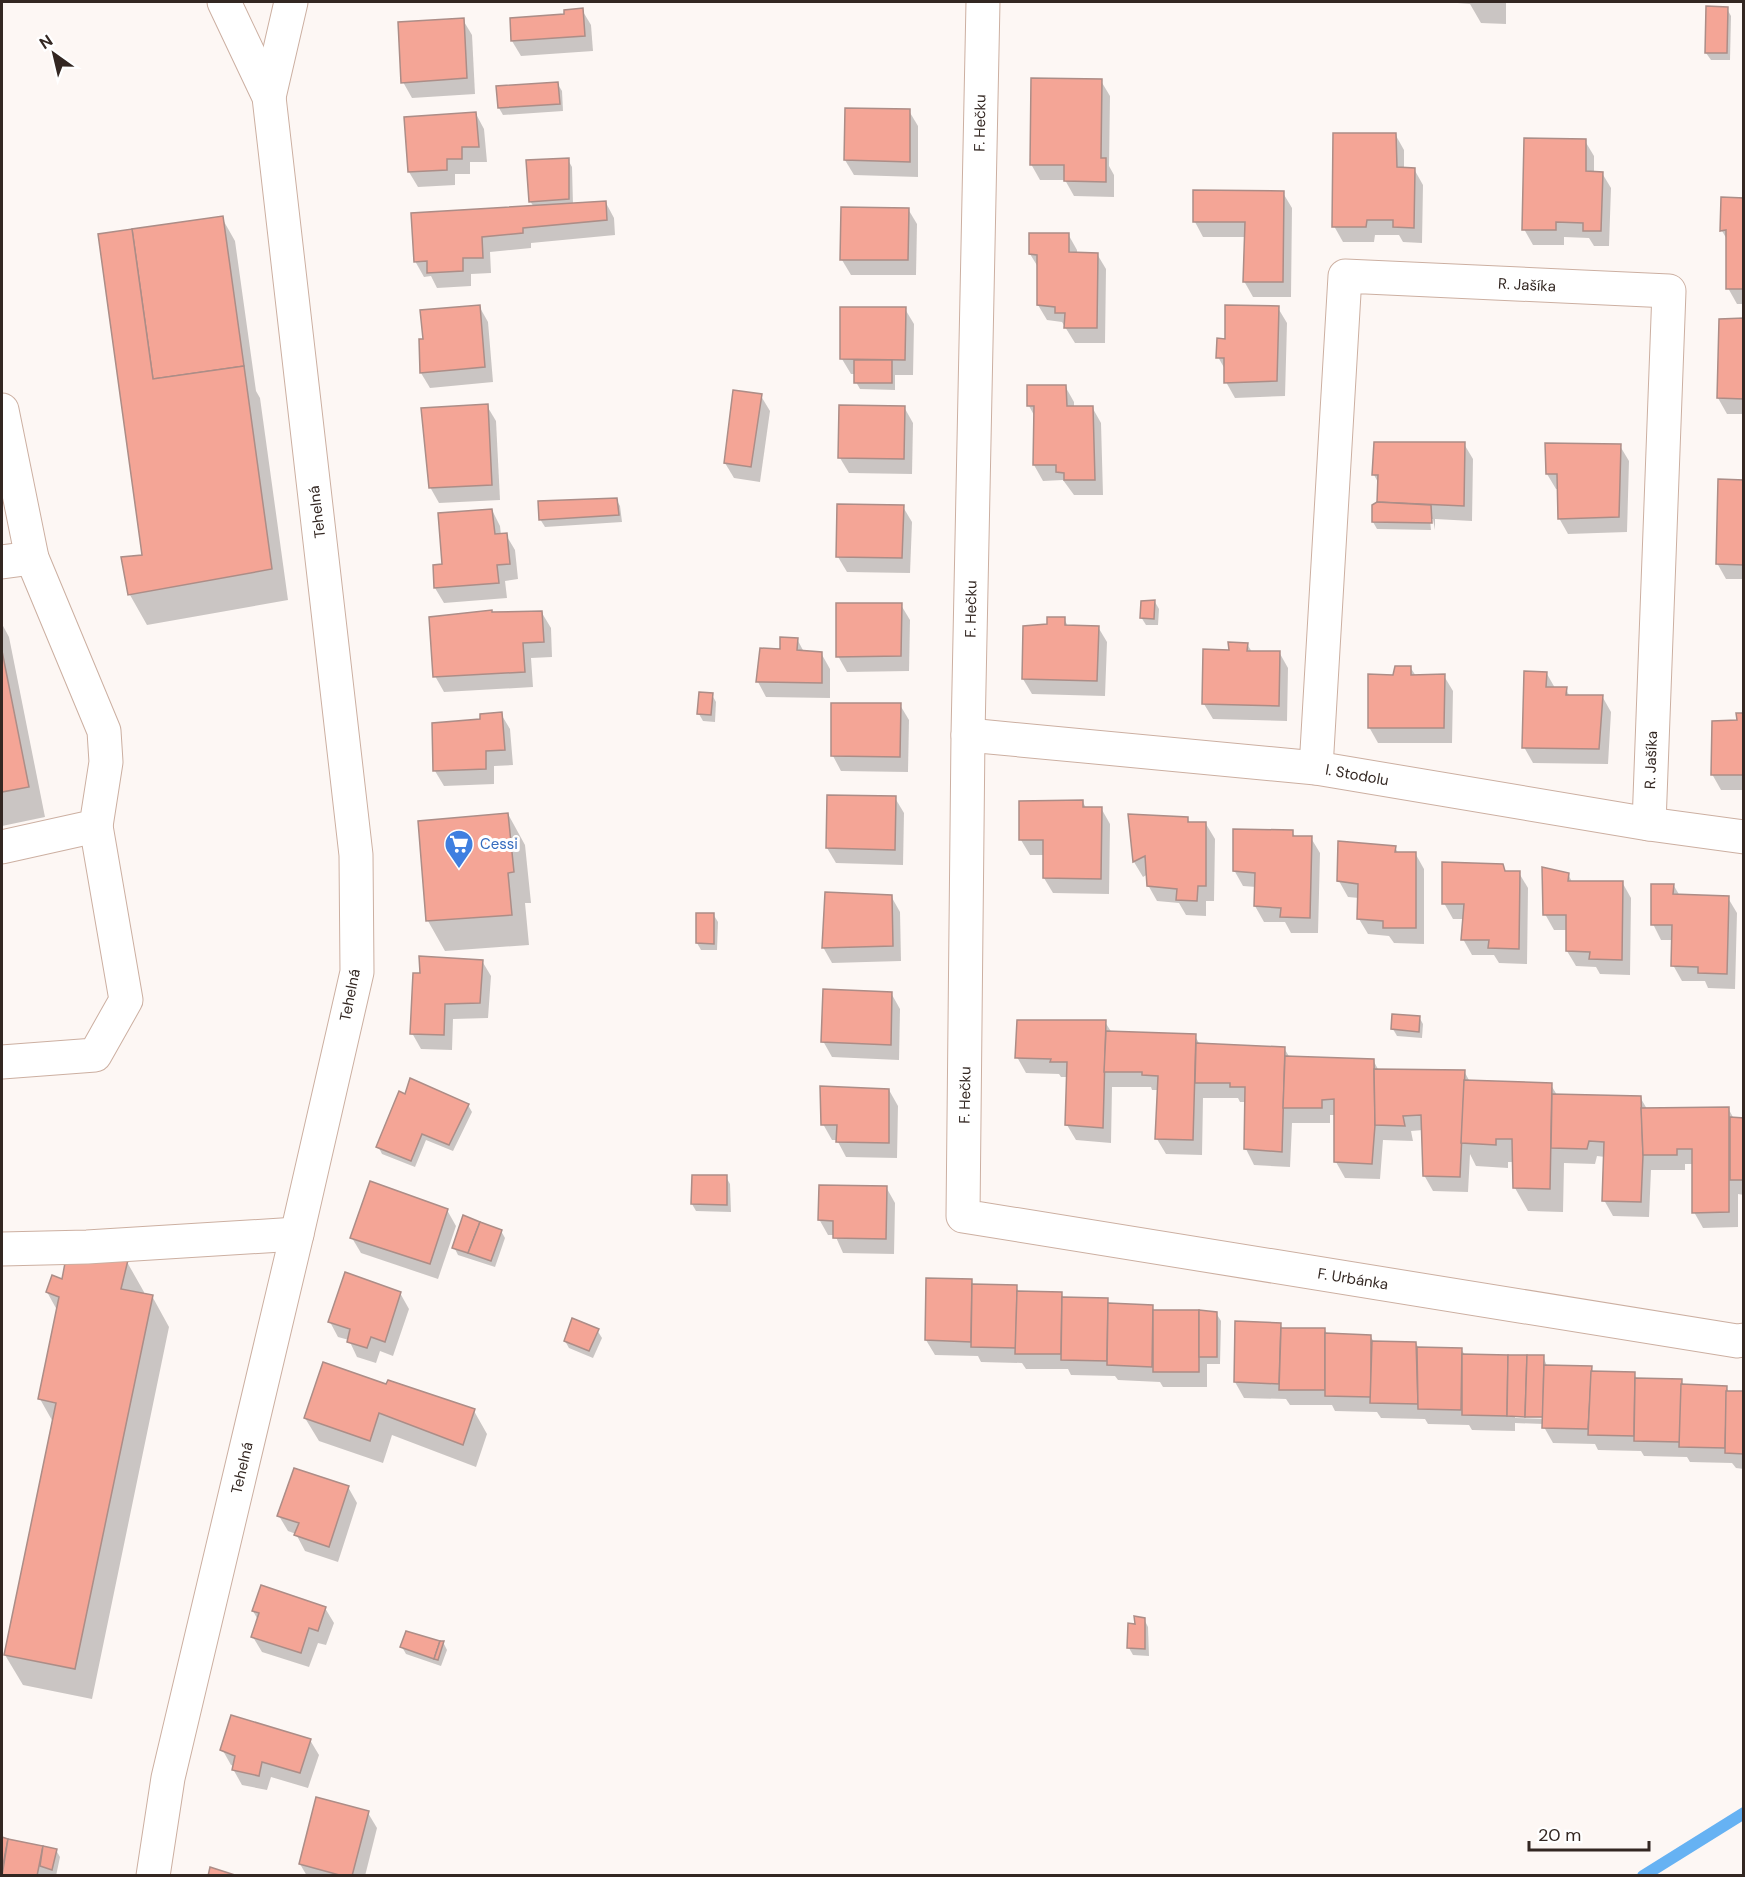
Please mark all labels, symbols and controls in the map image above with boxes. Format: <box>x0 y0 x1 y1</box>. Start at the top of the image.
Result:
north arrow <box>24 24 84 84</box>
text: N <box>35 30 57 54</box>
street label: F. Hečku <box>969 94 991 152</box>
street label: R. Jašíka <box>1497 273 1557 297</box>
street label: Tehelná <box>304 485 330 539</box>
street label: F. Hečku <box>960 580 982 638</box>
street label: R. Jašíka <box>1640 731 1662 789</box>
street label: I. Stodolu <box>1324 760 1390 790</box>
supermarket icon: Cessi <box>443 828 475 870</box>
place label: Cessi <box>480 834 518 854</box>
street label: Tehelná <box>335 967 365 1023</box>
street label: F. Hečku <box>954 1066 976 1124</box>
street label: F. Urbánka <box>1316 1264 1390 1294</box>
street label: Tehelná <box>226 1440 258 1496</box>
scale bar <box>1529 1814 1649 1852</box>
text: 20 m <box>1538 1823 1581 1847</box>

